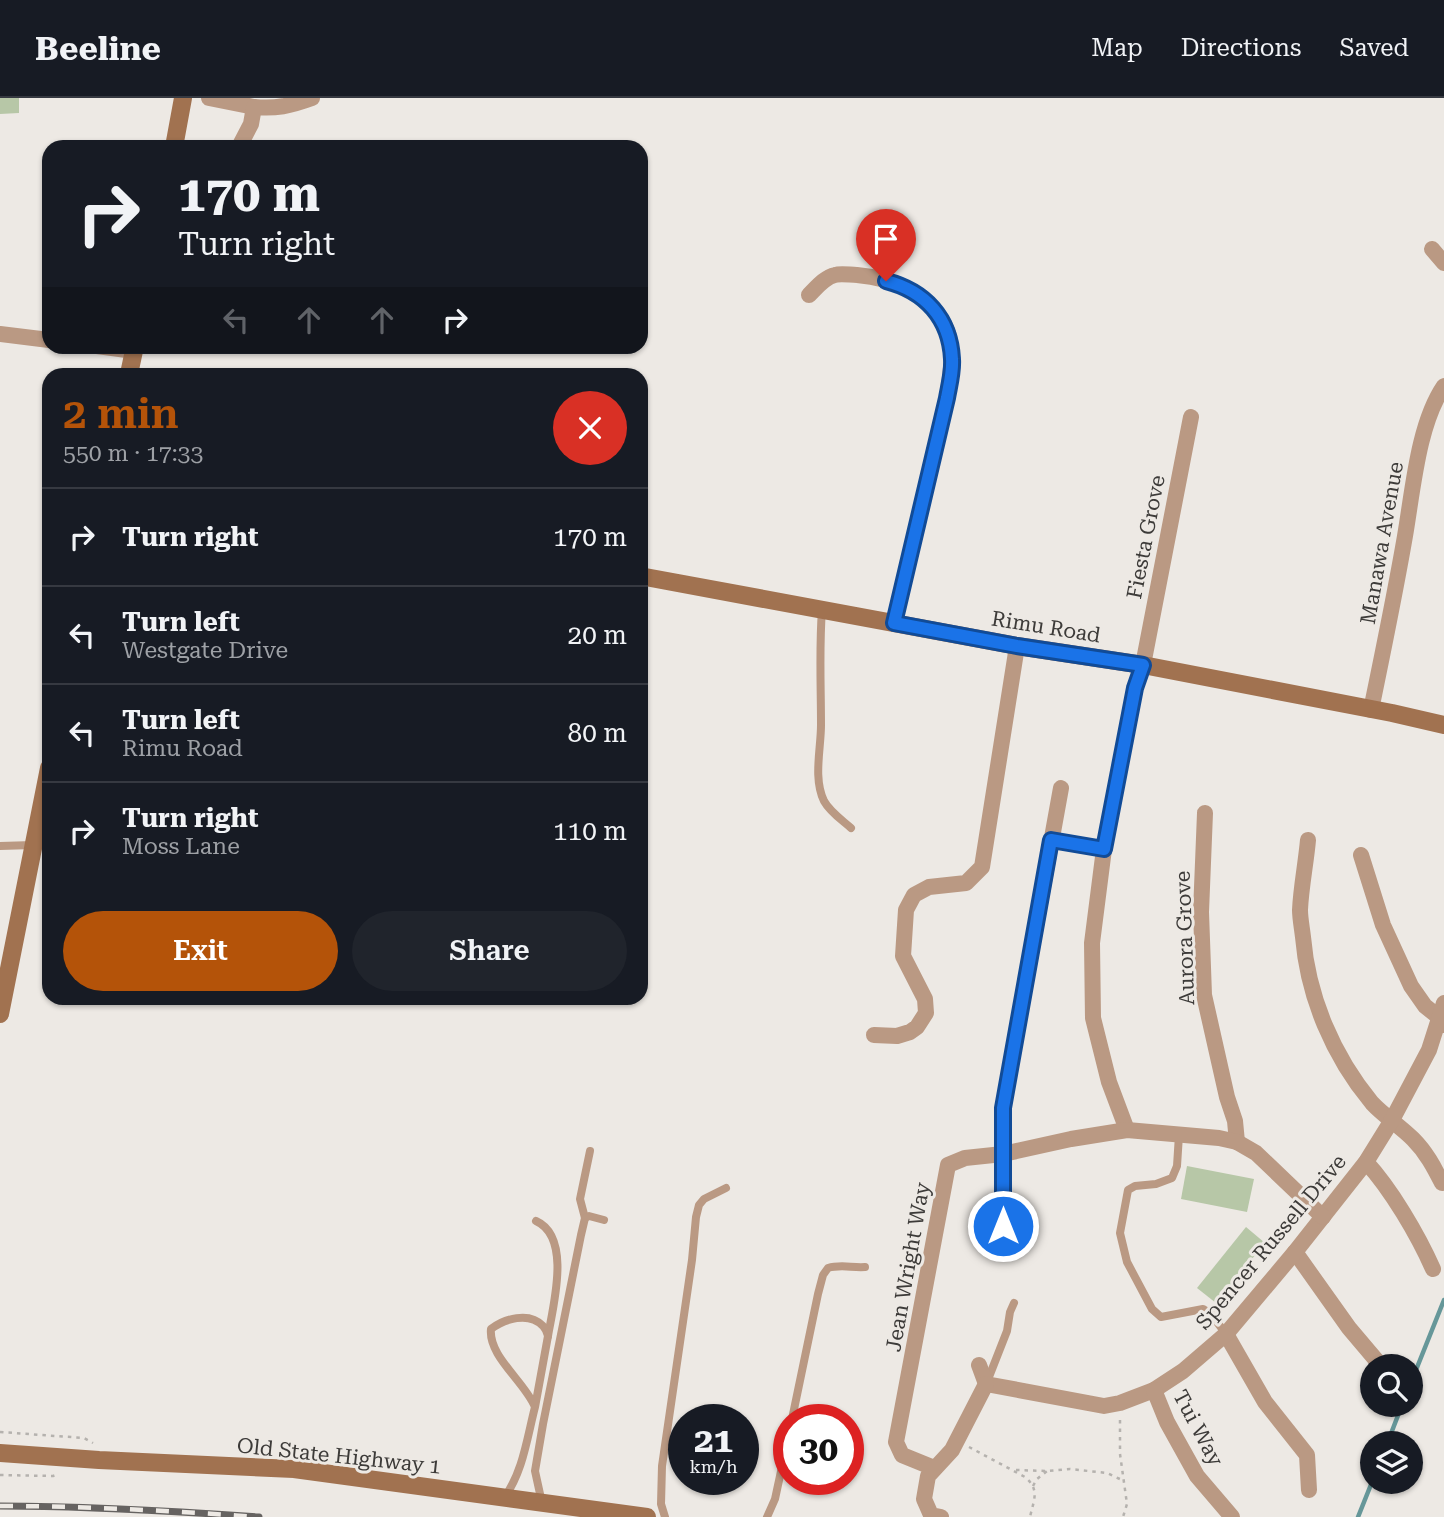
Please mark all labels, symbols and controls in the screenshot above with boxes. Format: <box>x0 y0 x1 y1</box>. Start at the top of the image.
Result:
text: Beeline <box>35 29 161 68</box>
text: Map <box>1091 34 1143 62</box>
text: Directions <box>1181 34 1301 62</box>
text: Saved <box>1339 34 1409 62</box>
text: 170 m <box>178 166 320 223</box>
icon: right <box>63 168 154 259</box>
pin <box>856 209 916 281</box>
icon: arrive <box>867 220 905 258</box>
text: Turn right <box>178 225 335 263</box>
icon: left <box>217 301 255 339</box>
icon: ahead <box>290 301 328 339</box>
icon: ahead <box>363 301 401 339</box>
icon: right <box>436 301 474 339</box>
text: 2 min <box>63 389 179 438</box>
button: close <box>553 391 627 465</box>
text: 550 m · 17:33 <box>63 440 203 467</box>
street label: Manawa Avenue <box>1356 460 1408 626</box>
street label: Fiesta Grove <box>1122 473 1170 601</box>
icon: right <box>63 518 101 556</box>
text: Turn right <box>122 522 258 552</box>
text: 170 m <box>553 522 627 552</box>
text: Turn left <box>122 607 240 637</box>
street label: Rimu Road <box>990 607 1103 648</box>
icon: left <box>63 616 101 654</box>
text: 20 m <box>568 620 627 650</box>
text: Westgate Drive <box>122 637 288 664</box>
text: Turn left <box>122 705 240 735</box>
icon: left <box>63 714 101 752</box>
text: 80 m <box>568 718 627 748</box>
text: Rimu Road <box>122 735 243 762</box>
text: Turn right <box>122 803 258 833</box>
icon: right <box>63 812 101 850</box>
text: 110 m <box>553 816 627 846</box>
text: Moss Lane <box>122 833 240 860</box>
street label: Aurora Grove <box>1171 870 1199 1006</box>
button: Exit <box>63 911 338 991</box>
button: Share <box>352 911 627 991</box>
street label: Spencer Russell Drive <box>1191 1150 1351 1334</box>
street label: Jean Wright Way <box>881 1180 935 1354</box>
position arrow <box>966 1189 1040 1263</box>
map controls <box>1360 1354 1423 1494</box>
button: search <box>1360 1354 1423 1417</box>
street label: Tui Way <box>1168 1386 1228 1471</box>
speed limit sign: 30 <box>773 1404 864 1495</box>
text: 21 <box>694 1420 733 1461</box>
button: layers <box>1360 1431 1423 1494</box>
street label: Old State Highway 1 <box>236 1433 442 1479</box>
text: km/h <box>689 1456 738 1477</box>

